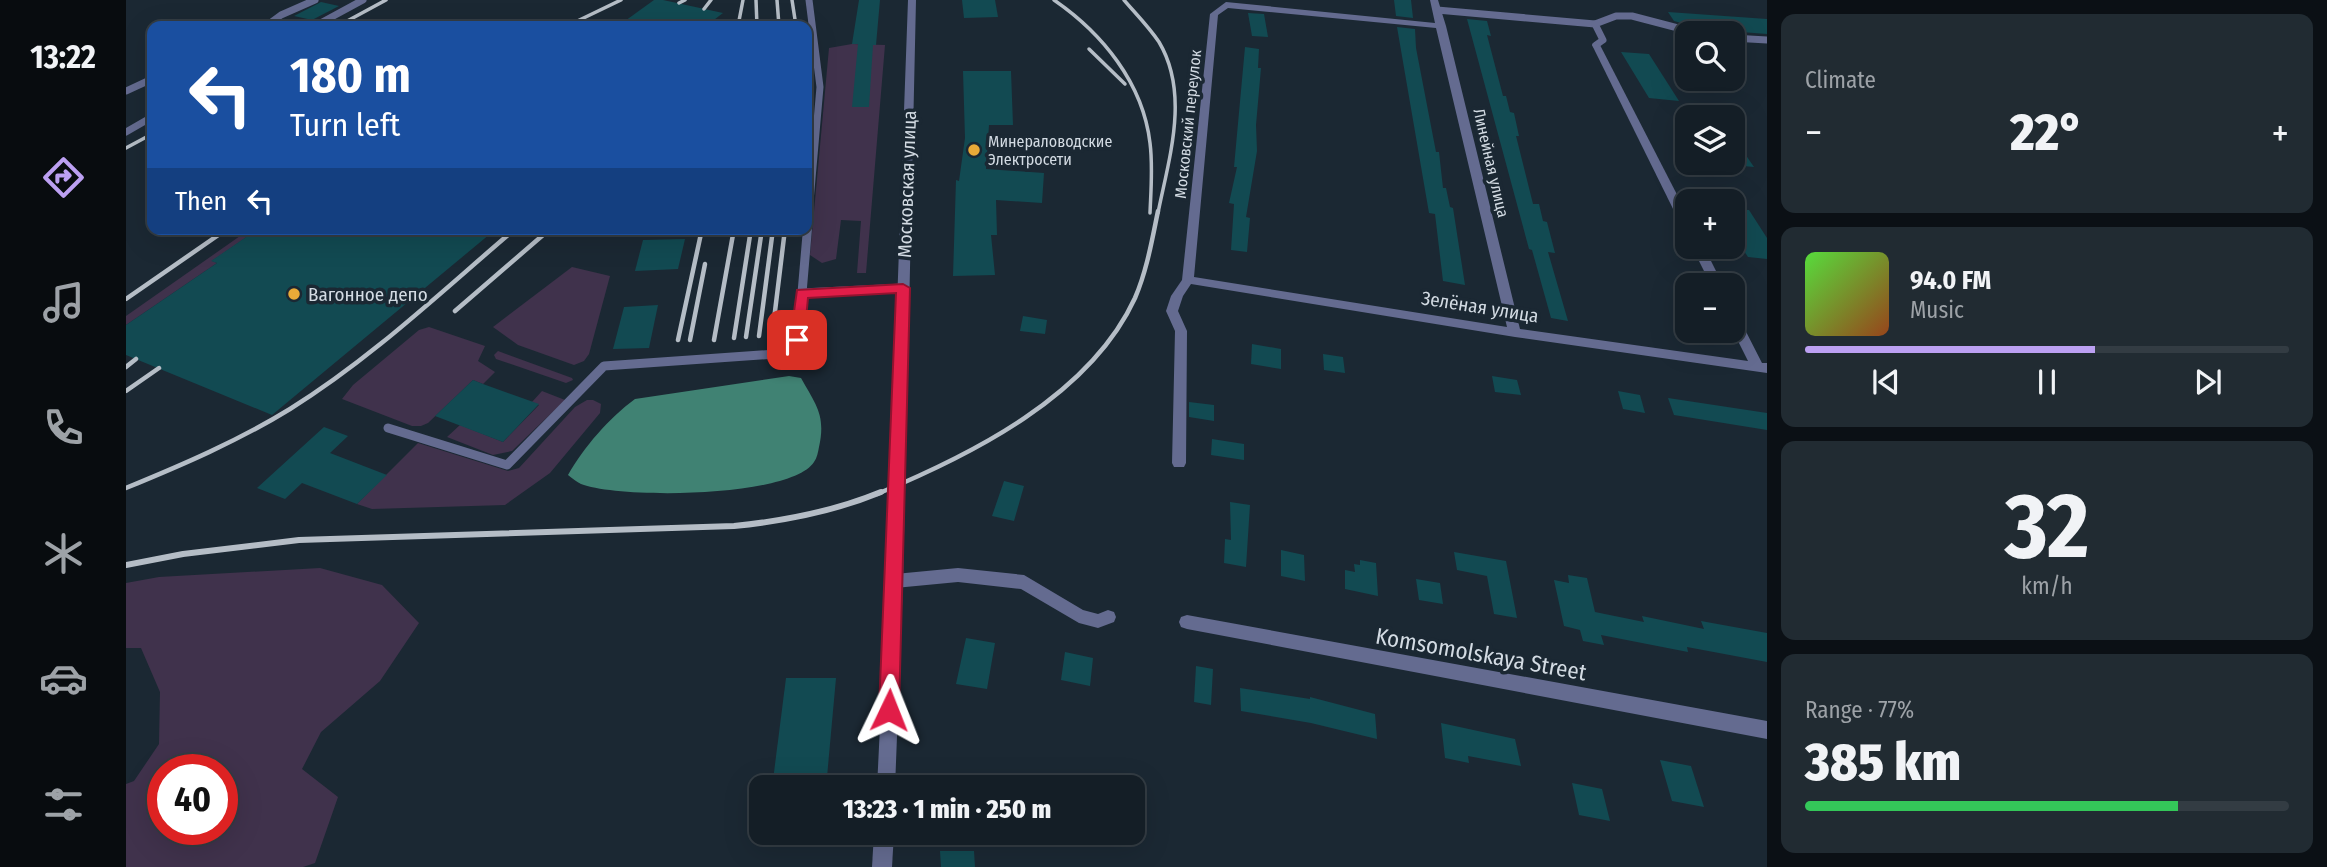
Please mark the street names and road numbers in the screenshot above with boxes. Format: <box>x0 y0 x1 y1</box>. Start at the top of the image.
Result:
street label: Московский переулок <box>1171 48 1205 199</box>
street label: Линейная улица <box>1469 107 1513 219</box>
street label: Московская улица <box>893 110 921 258</box>
street label: Зелёная улица <box>1420 286 1540 328</box>
street label: Komsomolskaya Street <box>1373 622 1589 686</box>

